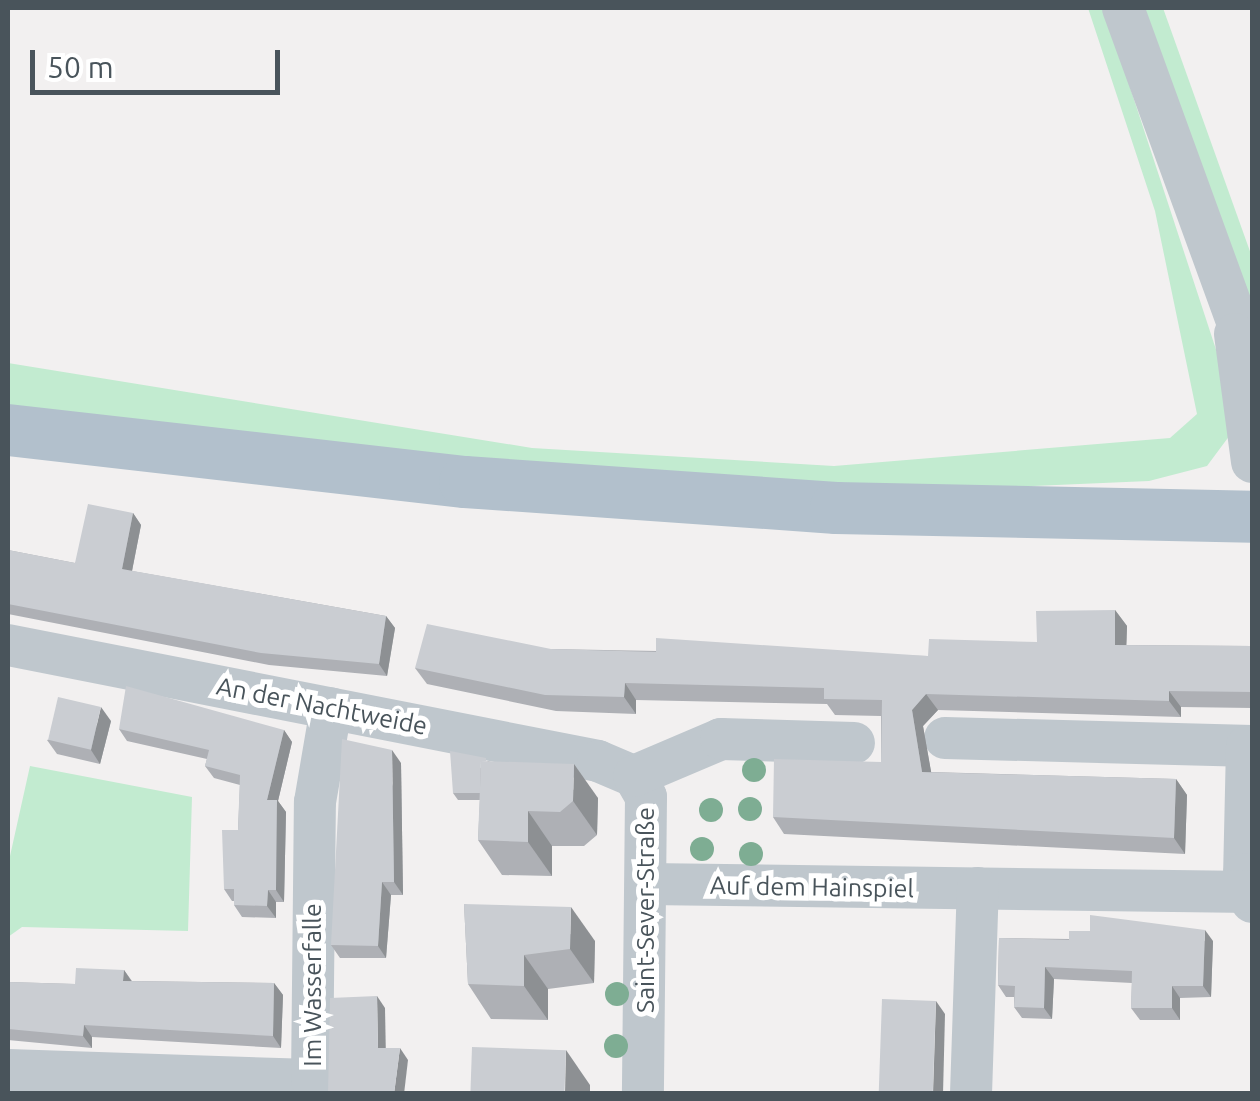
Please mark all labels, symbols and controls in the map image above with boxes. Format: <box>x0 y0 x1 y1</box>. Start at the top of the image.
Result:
scale bar <box>35 30 285 92</box>
text: 50 m <box>47 50 114 84</box>
street label: An der Nachtweide <box>214 671 430 741</box>
street label: Saint-Sever-Straße <box>630 807 660 1013</box>
street label: Auf dem Hainspiel <box>710 870 914 904</box>
street label: Im Wasserfalle <box>297 903 327 1067</box>

